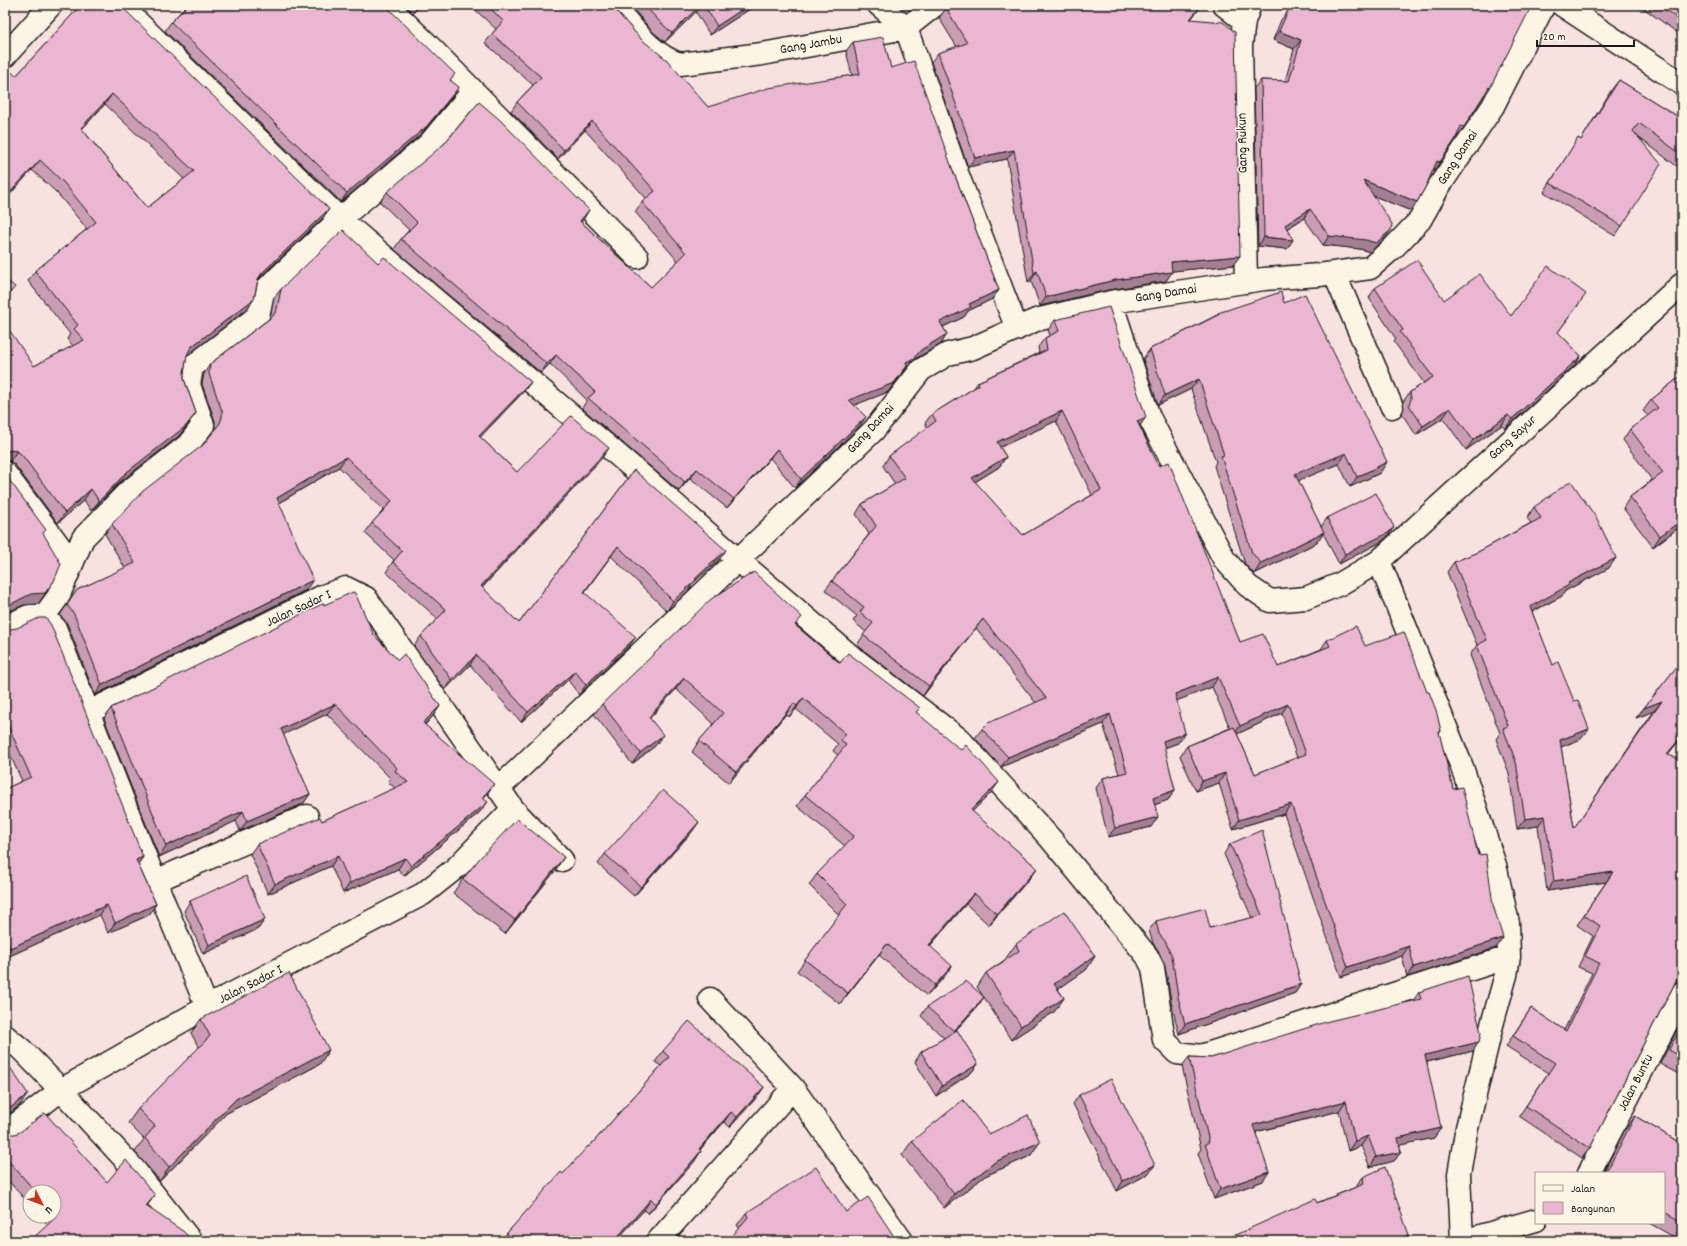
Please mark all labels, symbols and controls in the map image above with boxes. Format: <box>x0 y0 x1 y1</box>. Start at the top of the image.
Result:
scale bar <box>1537 22 1634 48</box>
text: 20 m <box>1543 29 1566 46</box>
street label: Gang Jambu <box>778 30 844 60</box>
street label: Gang Rukun <box>1232 113 1254 173</box>
street label: Gang Damai <box>1433 126 1484 189</box>
street label: Gang Damai <box>1134 279 1199 309</box>
street label: Gang Damai <box>843 399 900 458</box>
street label: Gang Sayur <box>1484 410 1542 465</box>
street label: Jalan Sadar I <box>263 585 335 633</box>
street label: Jalan Sadar I <box>215 960 287 1010</box>
street label: Jalan Buntu <box>1613 1051 1659 1115</box>
legend <box>1535 1172 1665 1224</box>
text: Jalan <box>1571 1181 1595 1198</box>
north arrow <box>22 1184 62 1224</box>
text: Bangunan <box>1571 1201 1615 1218</box>
text: U <box>40 1202 56 1217</box>

